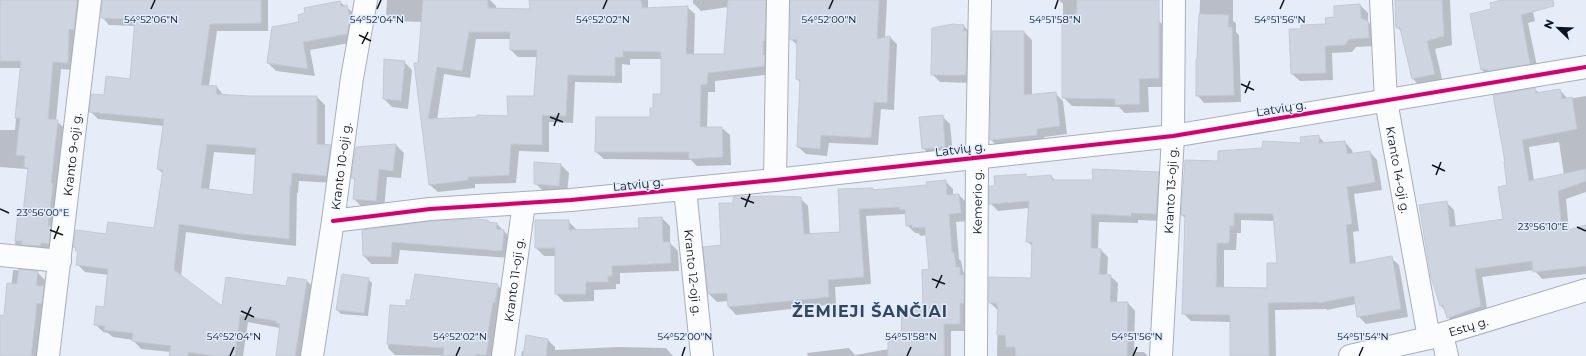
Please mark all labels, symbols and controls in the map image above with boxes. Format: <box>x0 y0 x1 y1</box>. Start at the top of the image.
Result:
north arrow <box>1538 8 1578 48</box>
text: 54°52'06"N <box>124 13 178 26</box>
text: 54°52'04"N <box>350 13 404 26</box>
text: 54°52'02"N <box>576 13 630 26</box>
text: 54°52'00"N <box>802 13 856 26</box>
text: 54°51'58"N <box>1029 13 1081 26</box>
text: 54°51'56"N <box>1254 13 1306 26</box>
text: N <box>1541 17 1557 31</box>
street label: Latvių g. <box>1255 97 1307 119</box>
street label: Kranto 9-oji g. <box>59 112 84 197</box>
street label: Kranto 10-oji g. <box>327 121 354 211</box>
street label: Kranto 14-oji g. <box>1383 125 1414 215</box>
street label: Latvių g. <box>934 138 986 160</box>
street label: Kranto 13-oji g. <box>1160 146 1180 234</box>
street label: Kemerio g. <box>969 170 984 235</box>
street label: Latvių g. <box>612 174 664 194</box>
text: 23°56'00"E <box>17 206 70 219</box>
text: 23°56'10"E <box>1518 220 1568 233</box>
street label: Kranto 12-oji g. <box>682 228 705 317</box>
street label: Kranto 11-oji g. <box>500 237 527 323</box>
district label: ŽEMIEJI ŠANČIAI <box>792 302 948 321</box>
street label: Estų g. <box>1447 313 1490 339</box>
text: 54°52'04"N <box>207 330 261 343</box>
text: 54°52'02"N <box>433 330 487 343</box>
text: 54°52'00"N <box>658 330 712 343</box>
text: 54°51'58"N <box>885 330 937 343</box>
text: 54°51'56"N <box>1111 330 1163 343</box>
text: 54°51'54"N <box>1337 330 1389 343</box>

